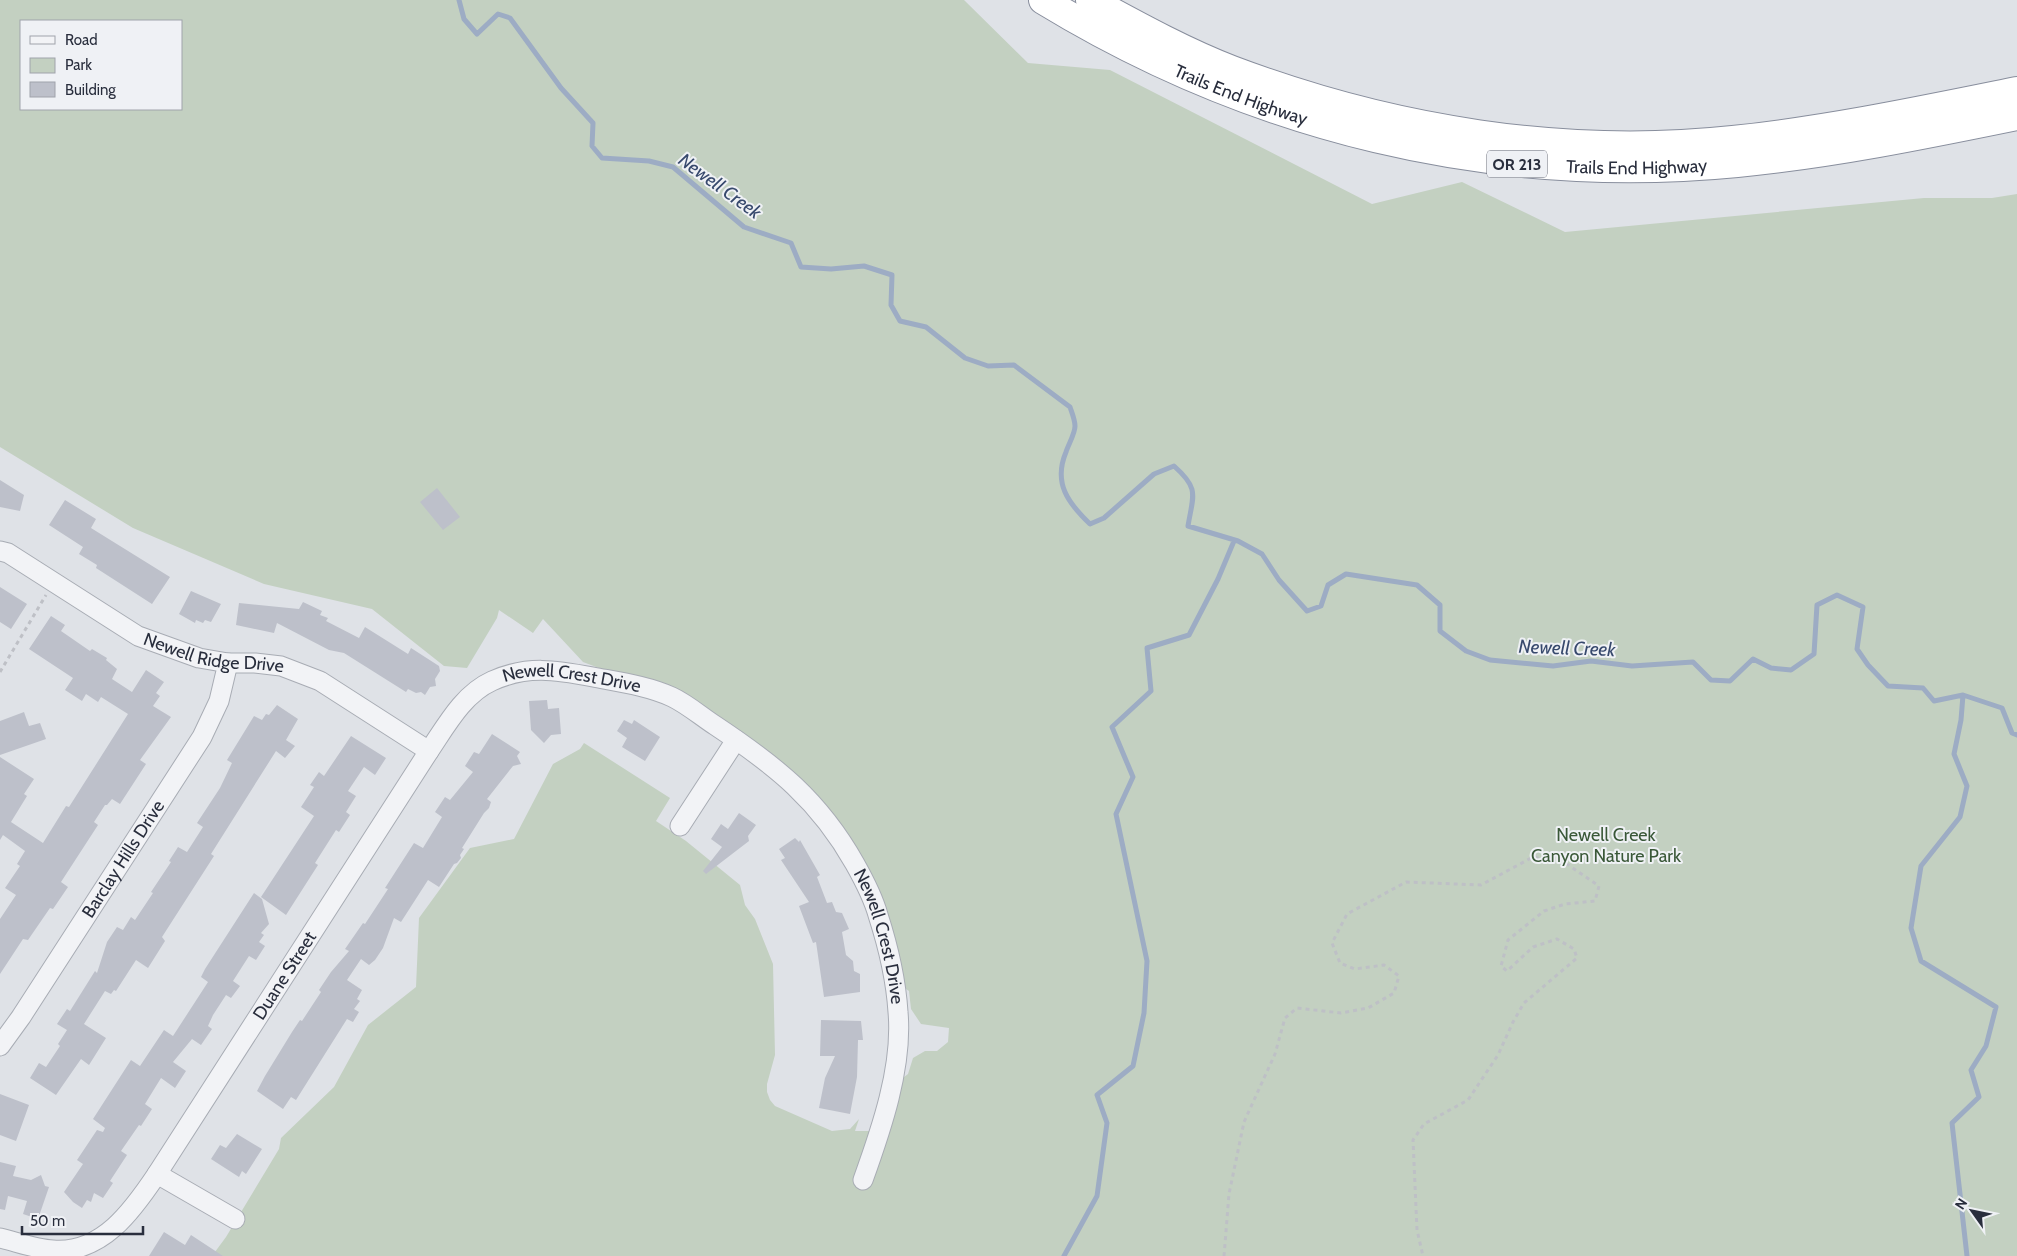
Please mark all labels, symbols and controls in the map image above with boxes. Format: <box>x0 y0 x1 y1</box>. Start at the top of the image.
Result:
legend <box>20 20 182 110</box>
text: Road <box>65 31 98 49</box>
text: Park <box>65 56 92 74</box>
street label: Trails End Highway <box>1171 60 1310 130</box>
text: Building <box>65 81 116 99</box>
water label: Newell Creek <box>674 148 767 224</box>
road number: OR 213 <box>1487 150 1547 178</box>
street label: Trails End Highway <box>1565 155 1708 179</box>
street label: Newell Ridge Drive <box>141 628 285 677</box>
water label: Newell Creek <box>1518 635 1617 661</box>
street label: Newell Crest Drive <box>500 659 643 697</box>
street label: Barclay Hills Drive <box>77 796 169 922</box>
park label: Newell Creek Canyon Nature Park <box>1531 824 1682 867</box>
street label: Newell Crest Drive <box>849 865 908 1005</box>
street label: Duane Street <box>248 927 321 1024</box>
north arrow <box>1947 1186 1997 1236</box>
text: N <box>1951 1195 1971 1213</box>
scale bar <box>22 1204 144 1236</box>
text: 50 m <box>30 1212 65 1230</box>

